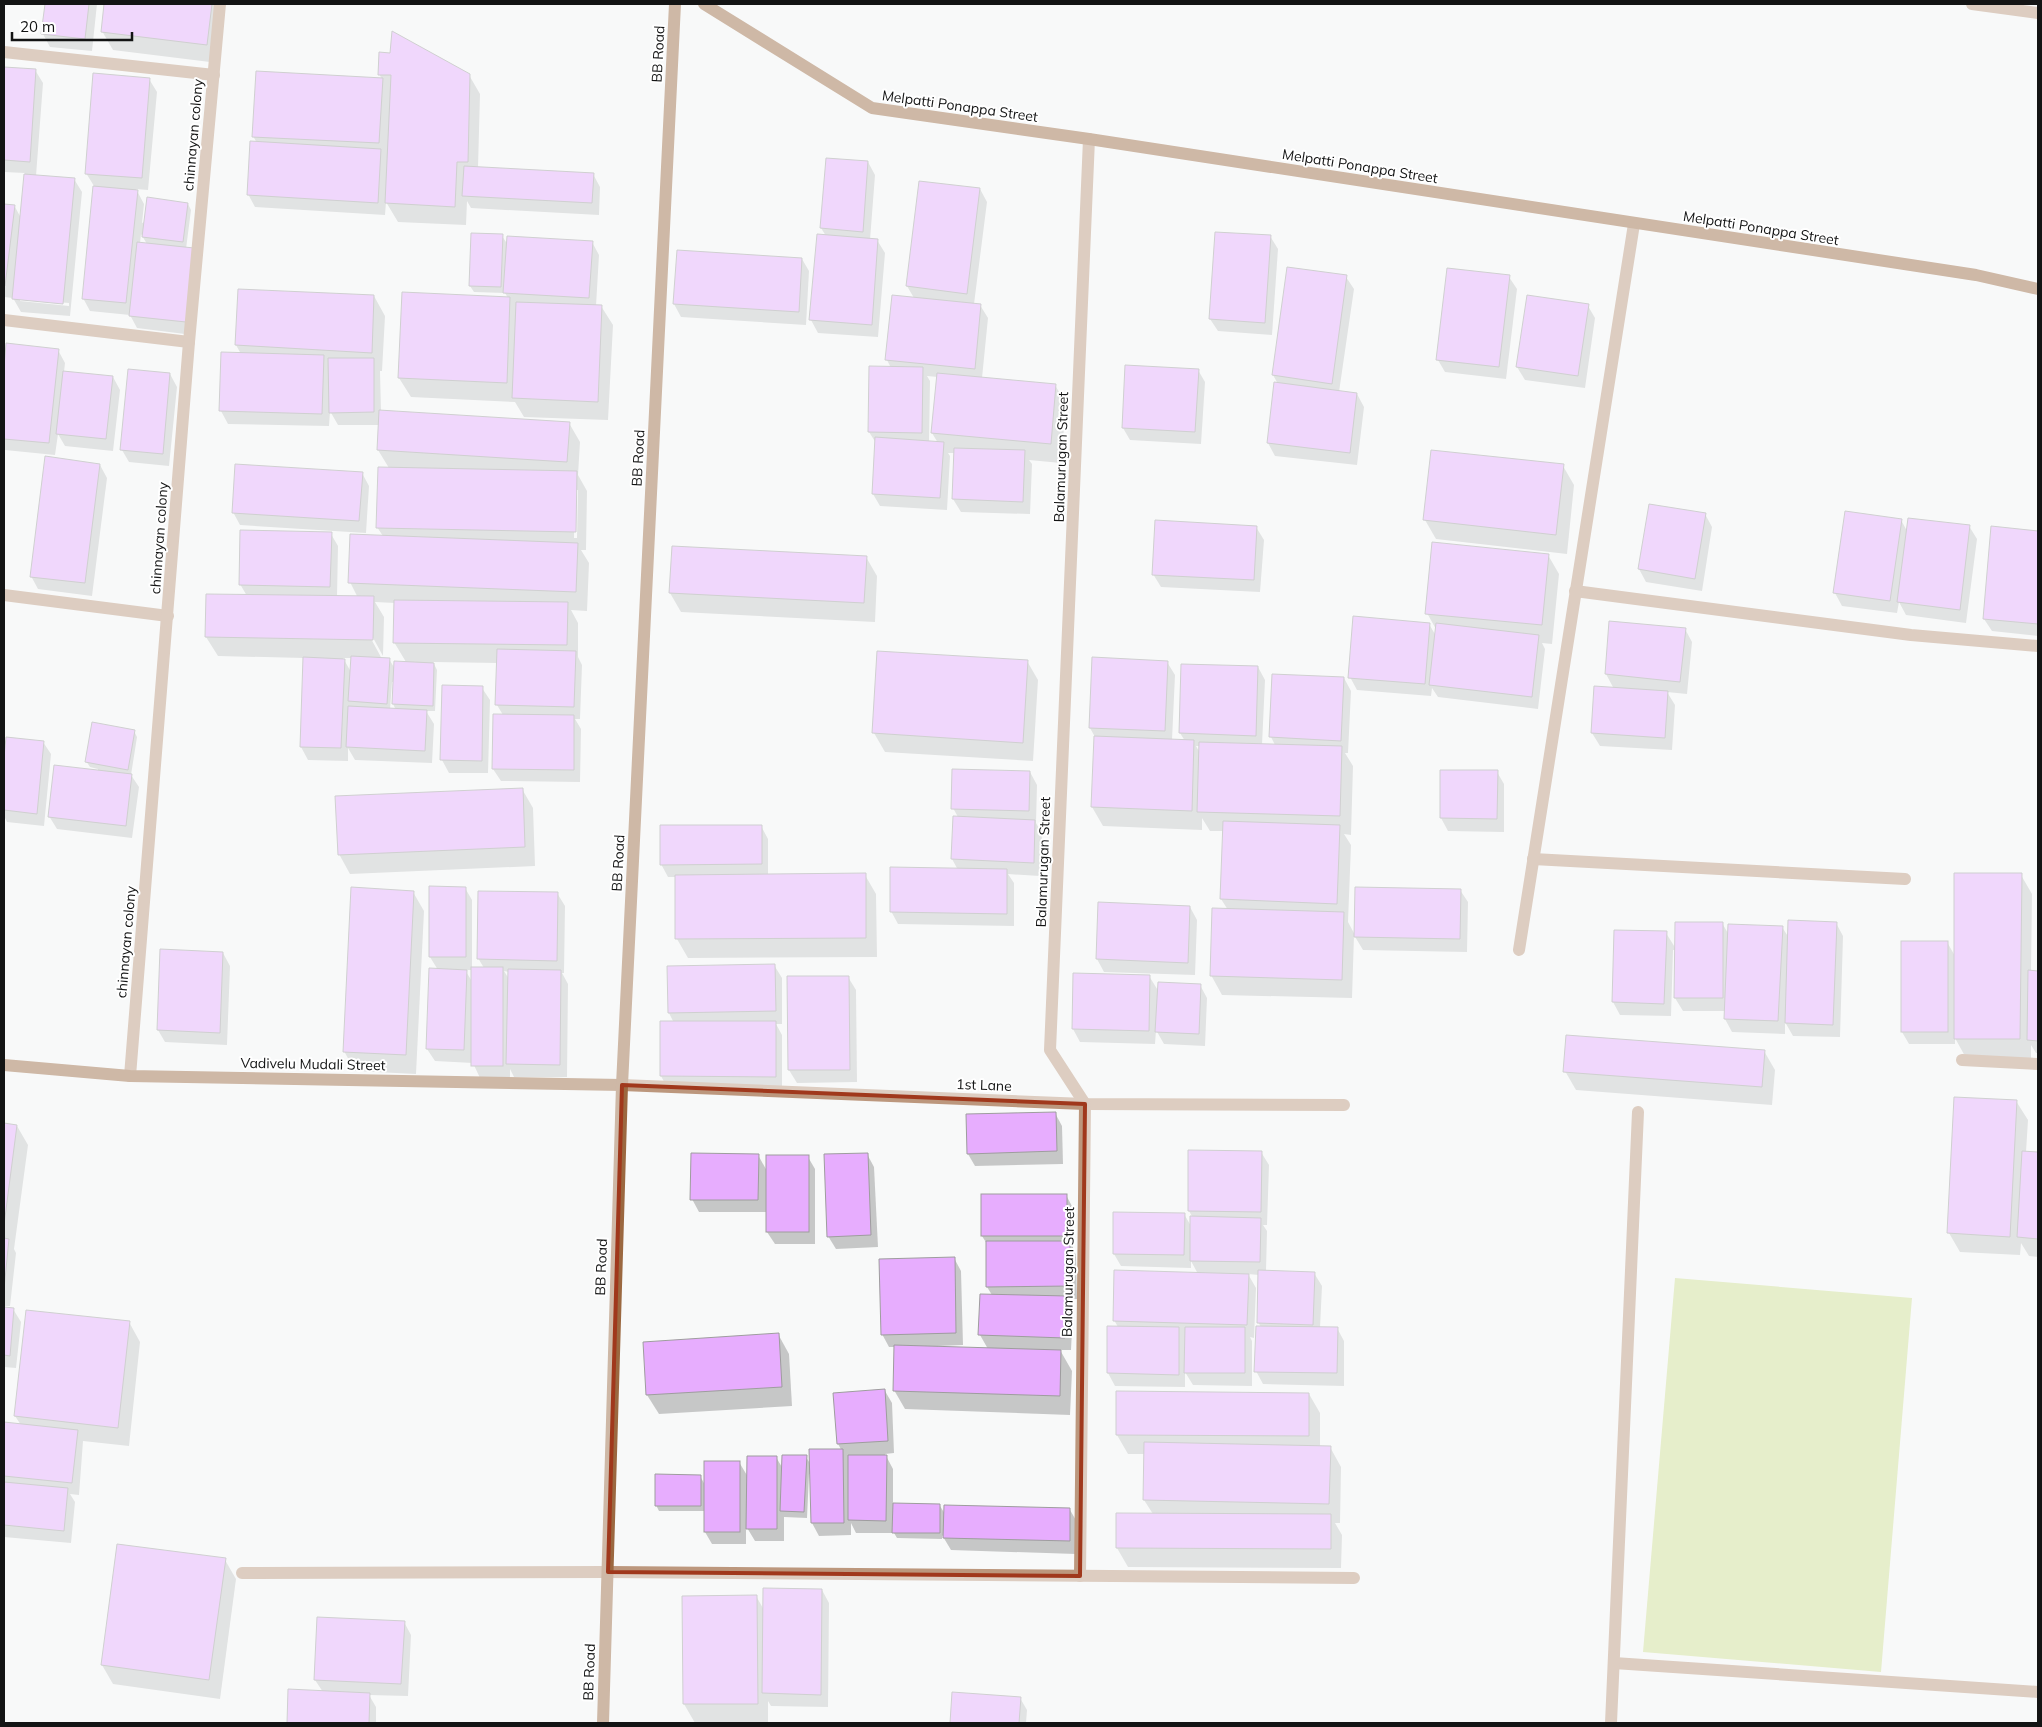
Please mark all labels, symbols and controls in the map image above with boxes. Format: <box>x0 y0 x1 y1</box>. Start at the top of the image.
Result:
scale bar <box>12 10 132 42</box>
text: 20 m <box>20 17 55 36</box>
street label: BB Road <box>648 25 668 83</box>
street label: chinnayan colony <box>179 78 207 192</box>
street label: Melpatti Ponappa Street <box>881 86 1039 126</box>
street label: Melpatti Ponappa Street <box>1281 145 1439 187</box>
street label: Melpatti Ponappa Street <box>1682 207 1840 249</box>
street label: Balamurugan Street <box>1050 391 1072 523</box>
street label: BB Road <box>628 429 648 487</box>
street label: chinnayan colony <box>146 481 172 595</box>
street label: Balamurugan Street <box>1032 796 1054 928</box>
street label: BB Road <box>608 834 628 892</box>
street label: chinnayan colony <box>112 885 140 999</box>
street label: Vadivelu Mudali Street <box>240 1054 386 1074</box>
street label: 1st Lane <box>956 1075 1012 1095</box>
street label: Balamurugan Street <box>1058 1206 1078 1337</box>
street label: BB Road <box>591 1238 611 1296</box>
street label: BB Road <box>579 1643 599 1701</box>

